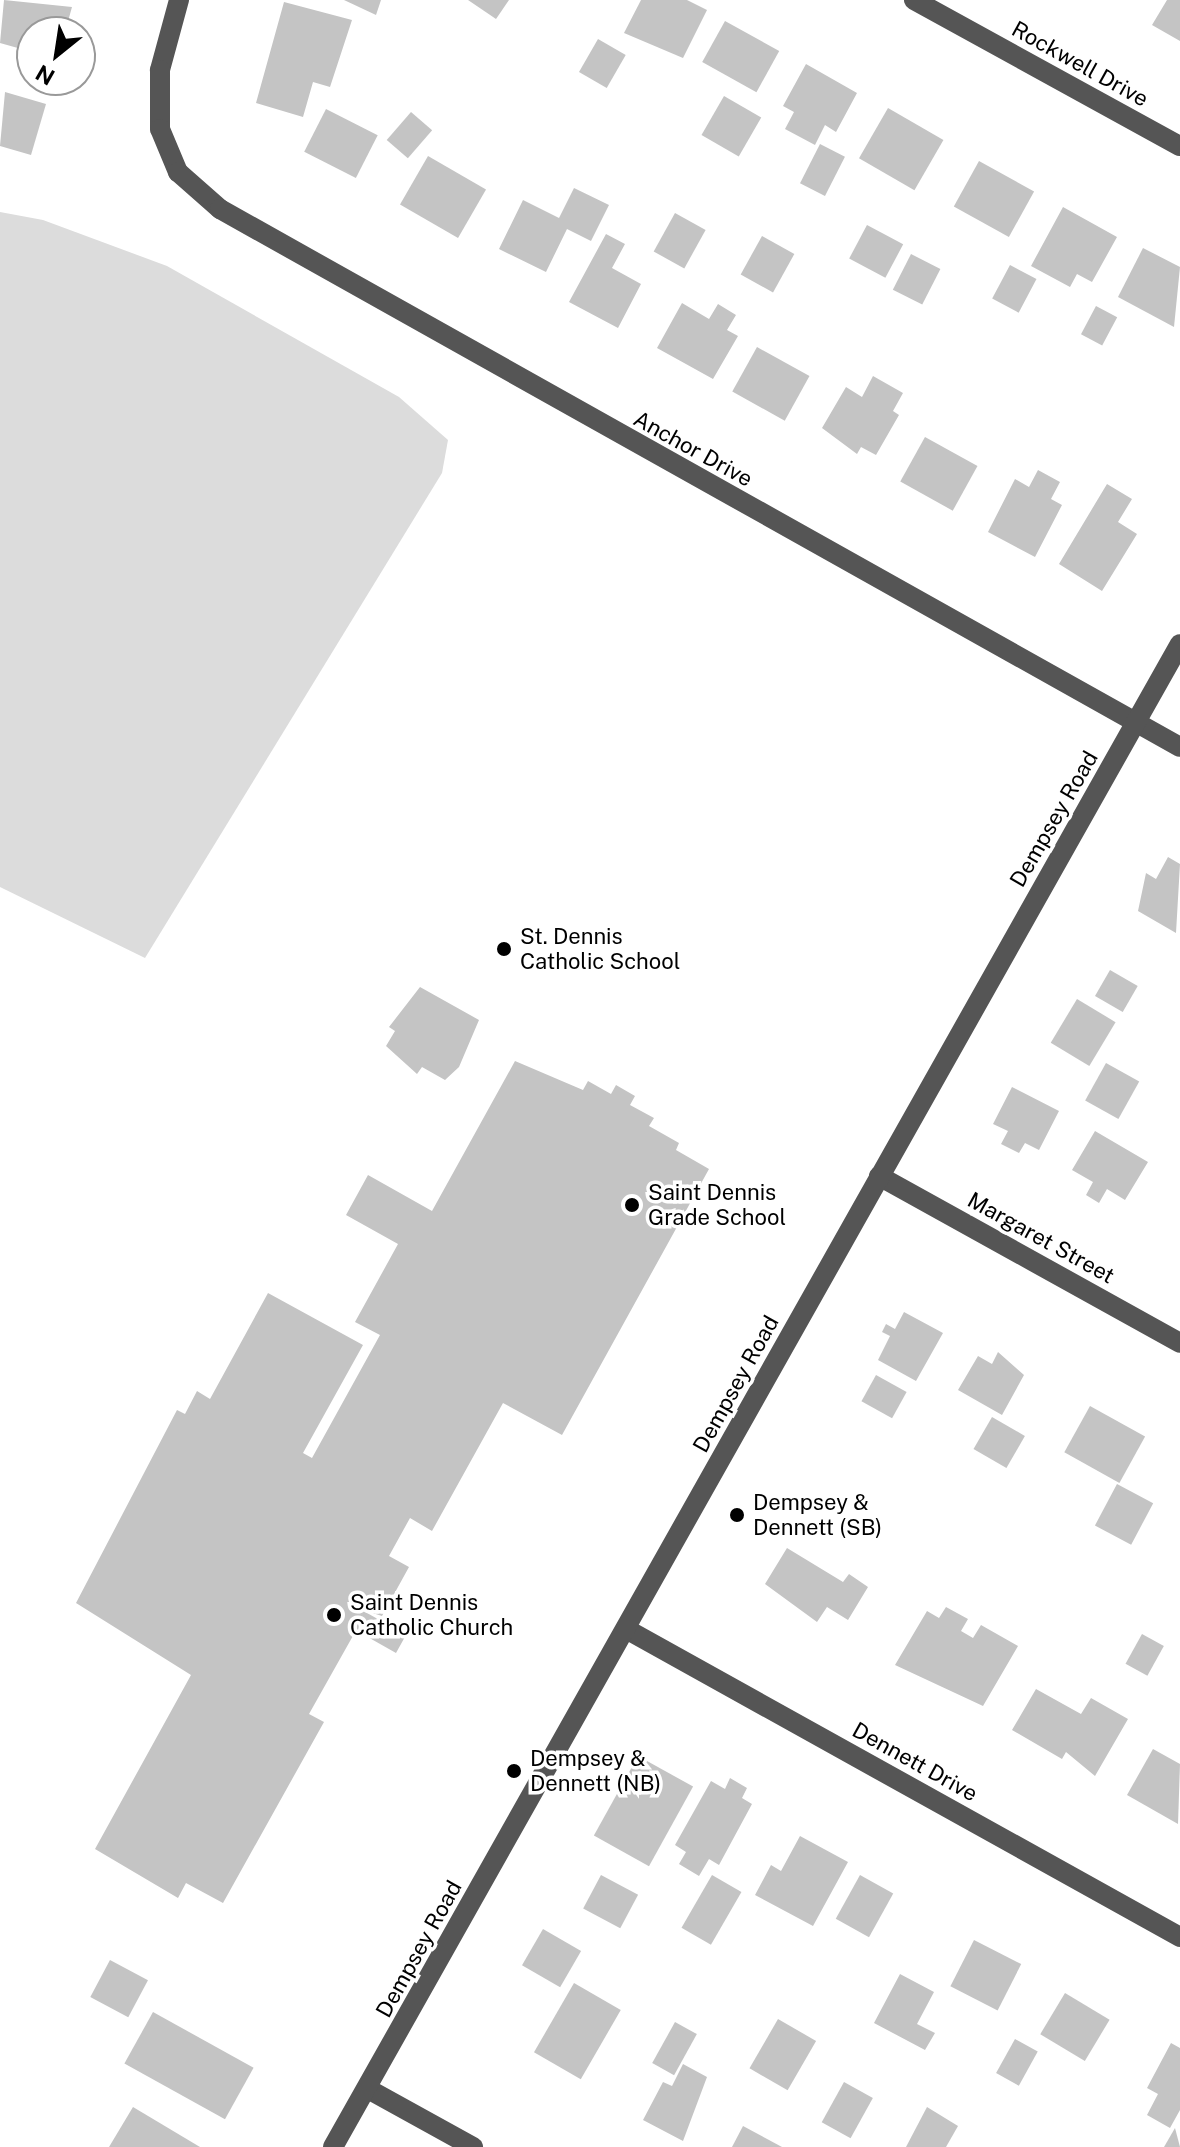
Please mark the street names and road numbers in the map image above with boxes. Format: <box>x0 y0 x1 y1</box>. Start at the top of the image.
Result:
street label: Rockwell Drive <box>1007 16 1153 112</box>
street label: Anchor Drive <box>629 405 757 493</box>
street label: Dempsey Road <box>1004 746 1104 892</box>
street label: Margaret Street <box>963 1187 1119 1289</box>
street label: Dempsey Road <box>688 1311 784 1457</box>
street label: Dennett Drive <box>848 1717 982 1807</box>
street label: Dempsey Road <box>371 1876 467 2022</box>

